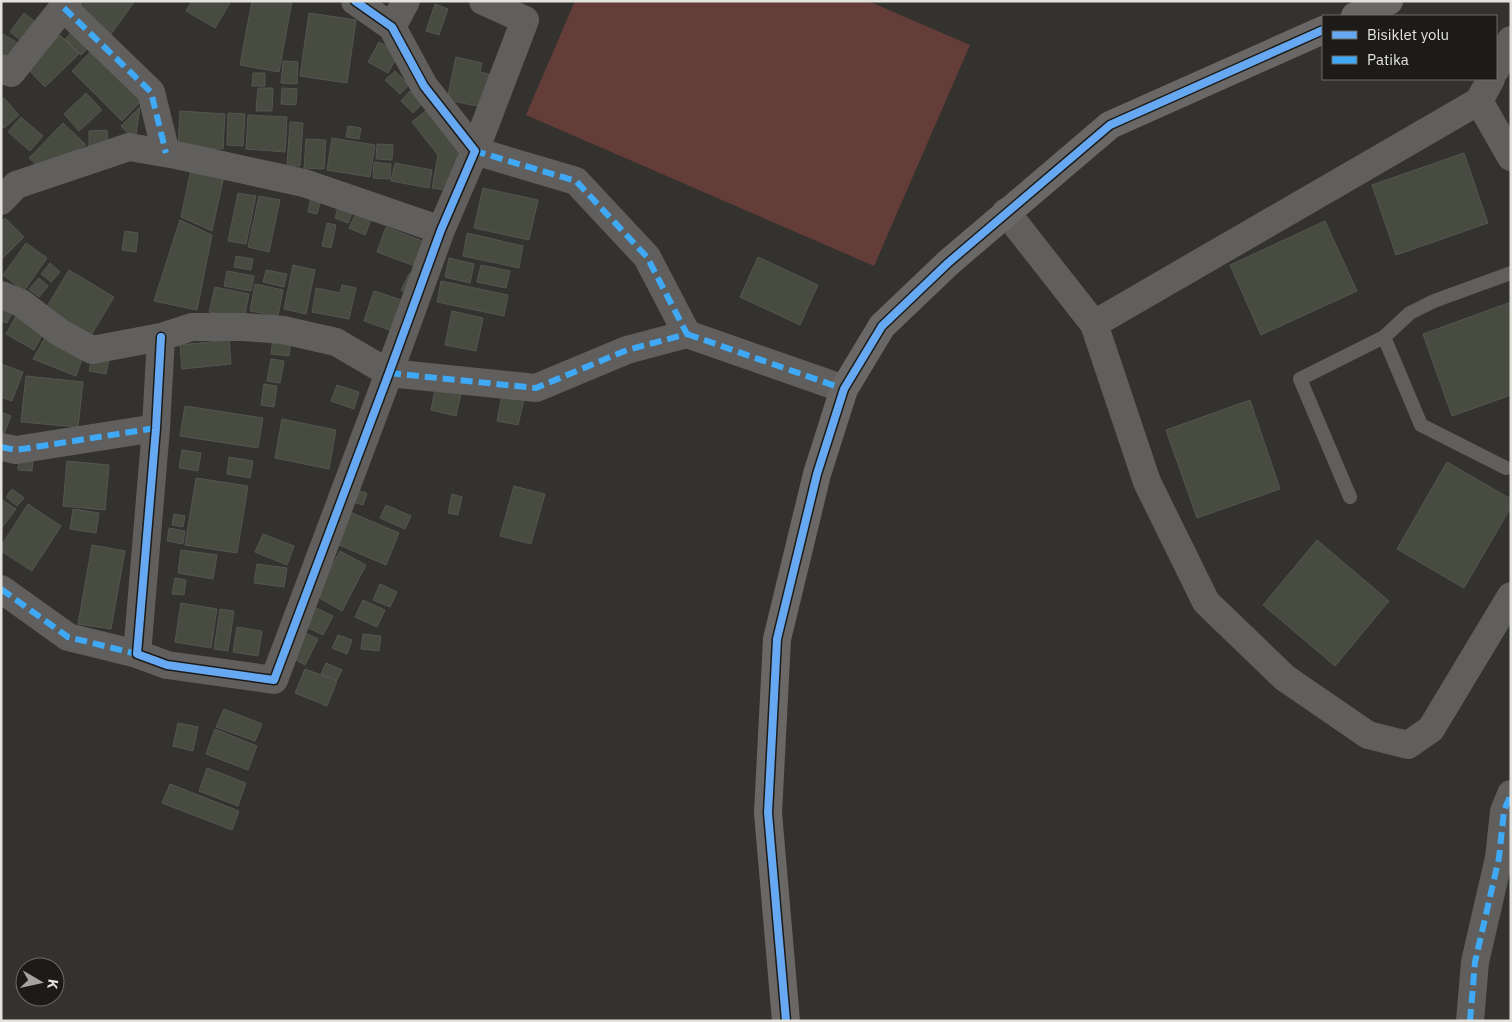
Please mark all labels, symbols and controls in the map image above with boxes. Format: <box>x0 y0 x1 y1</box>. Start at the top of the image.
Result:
legend <box>1322 15 1497 80</box>
text: Bisiklet yolu <box>1367 25 1449 44</box>
text: Patika <box>1367 50 1409 69</box>
north arrow <box>15 957 65 1007</box>
text: K <box>43 978 62 991</box>

